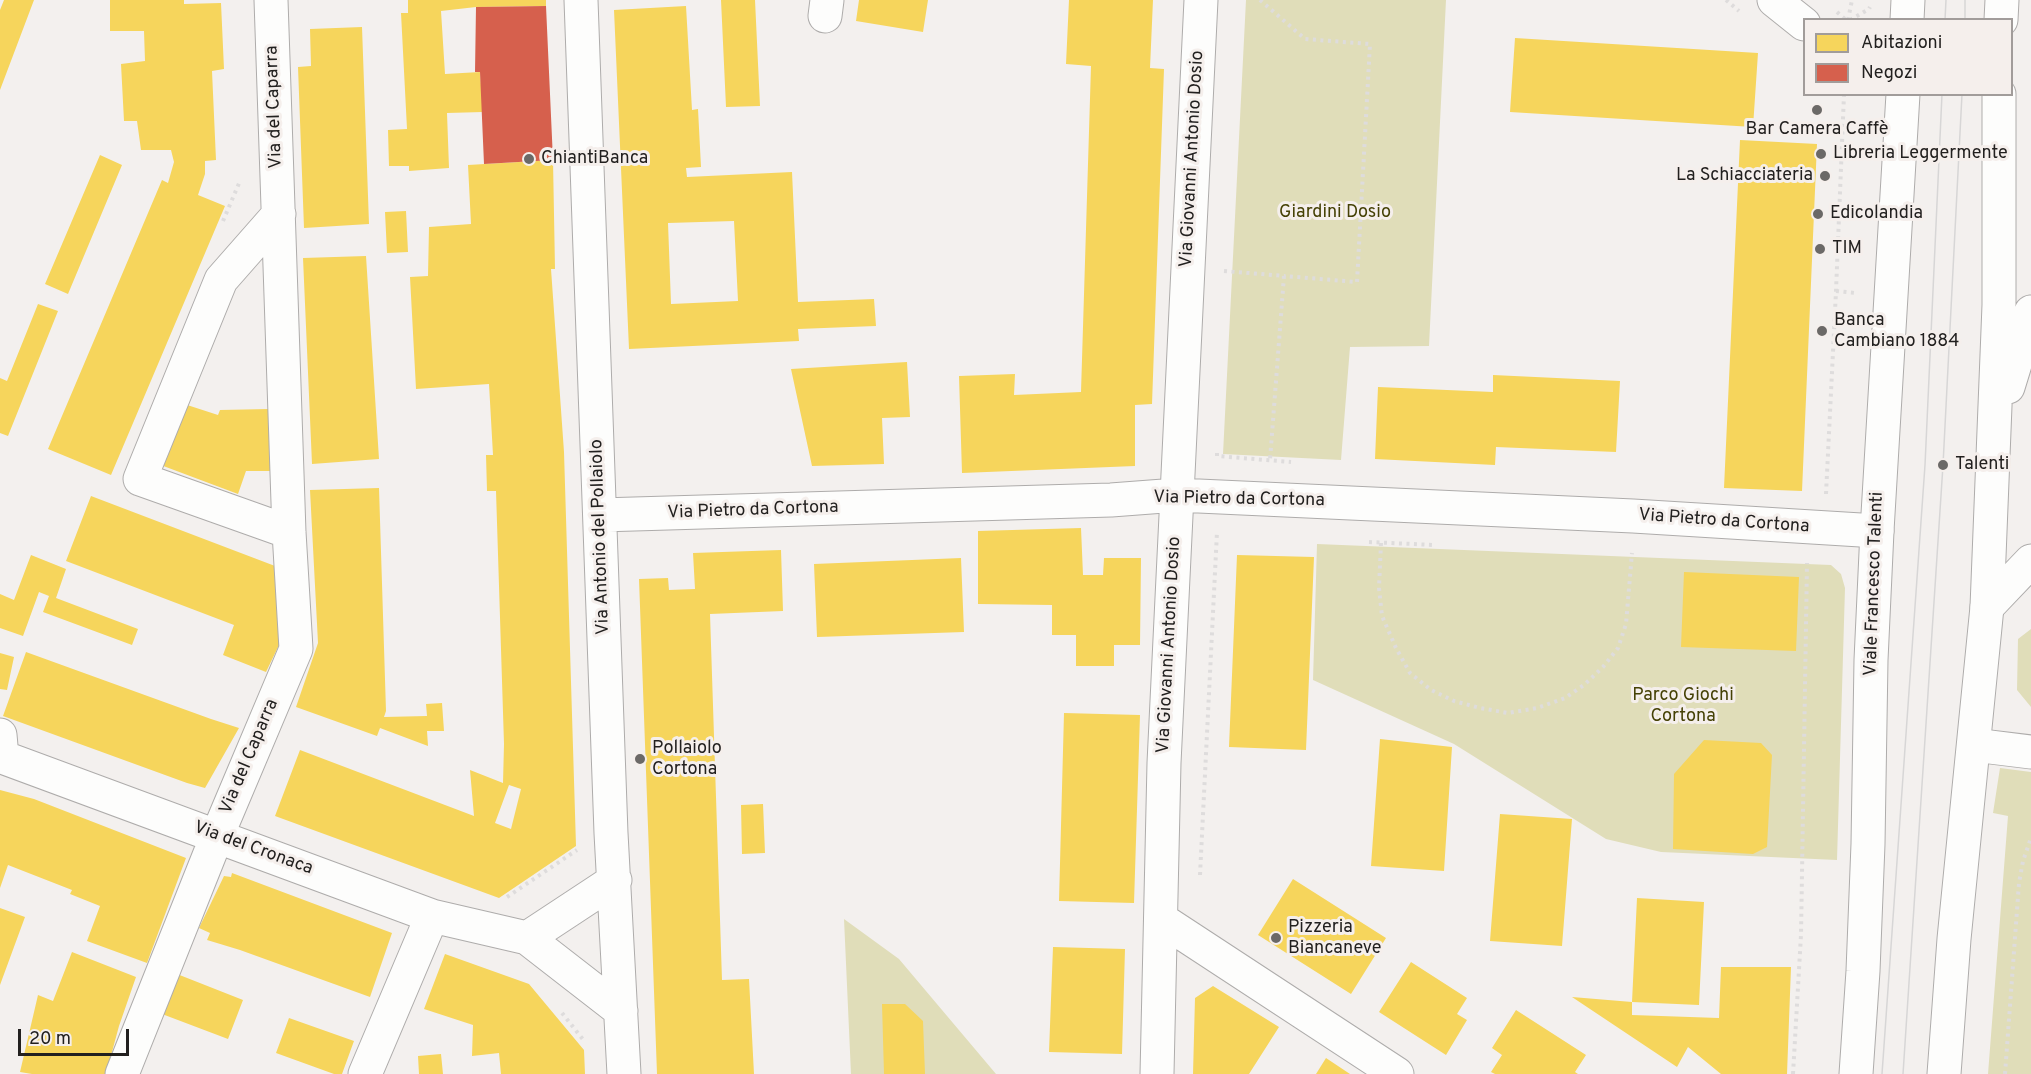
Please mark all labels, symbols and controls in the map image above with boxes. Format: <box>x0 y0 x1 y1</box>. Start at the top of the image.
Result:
legend <box>1803 18 2013 96</box>
text: Abitazioni <box>1861 32 1942 55</box>
street label: Via del Caparra <box>262 45 288 169</box>
street label: Via Giovanni Antonio Dosio <box>1177 50 1209 268</box>
text: Negozi <box>1861 62 1917 85</box>
marker: Bar Camera Caffè <box>1810 103 1824 117</box>
place label: Bar Camera Caffè <box>1746 119 1888 141</box>
place label: Libreria Leggermente <box>1833 143 2008 165</box>
marker: Libreria Leggermente <box>1814 147 1828 161</box>
place label: ChiantiBanca <box>541 148 648 170</box>
marker: ChiantiBanca <box>522 152 536 166</box>
place label: La Schiacciateria <box>1676 165 1813 187</box>
marker: La Schiacciateria <box>1818 169 1832 183</box>
park label: Giardini Dosio <box>1279 202 1391 224</box>
place label: Edicolandia <box>1830 203 1923 225</box>
marker: Edicolandia <box>1811 207 1825 221</box>
place label: TIM <box>1832 238 1862 260</box>
marker: TIM <box>1813 242 1827 256</box>
place label: Banca Cambiano 1884 <box>1834 310 1960 352</box>
marker: Banca Cambiano 1884 <box>1815 324 1829 338</box>
street label: Via Antonio del Pollaiolo <box>587 439 615 635</box>
place label: Talenti <box>1955 454 2009 476</box>
marker: Talenti <box>1936 458 1950 472</box>
street label: Via Pietro da Cortona <box>1153 488 1325 512</box>
street label: Viale Francesco Talenti <box>1861 491 1889 677</box>
street label: Via Pietro da Cortona <box>667 497 839 525</box>
street label: Via Pietro da Cortona <box>1638 505 1810 539</box>
street label: Via Giovanni Antonio Dosio <box>1154 536 1186 754</box>
park label: Parco Giochi Cortona <box>1632 685 1734 728</box>
street label: Via del Caparra <box>216 696 284 818</box>
place label: Pollaiolo Cortona <box>652 738 722 780</box>
marker: Pollaiolo Cortona <box>633 752 647 766</box>
street label: Via del Cronaca <box>191 817 315 881</box>
place label: Pizzeria Biancaneve <box>1288 917 1382 960</box>
marker: Pizzeria Biancaneve <box>1269 931 1283 945</box>
scale bar <box>21 1017 132 1055</box>
text: 20 m <box>29 1028 71 1051</box>

